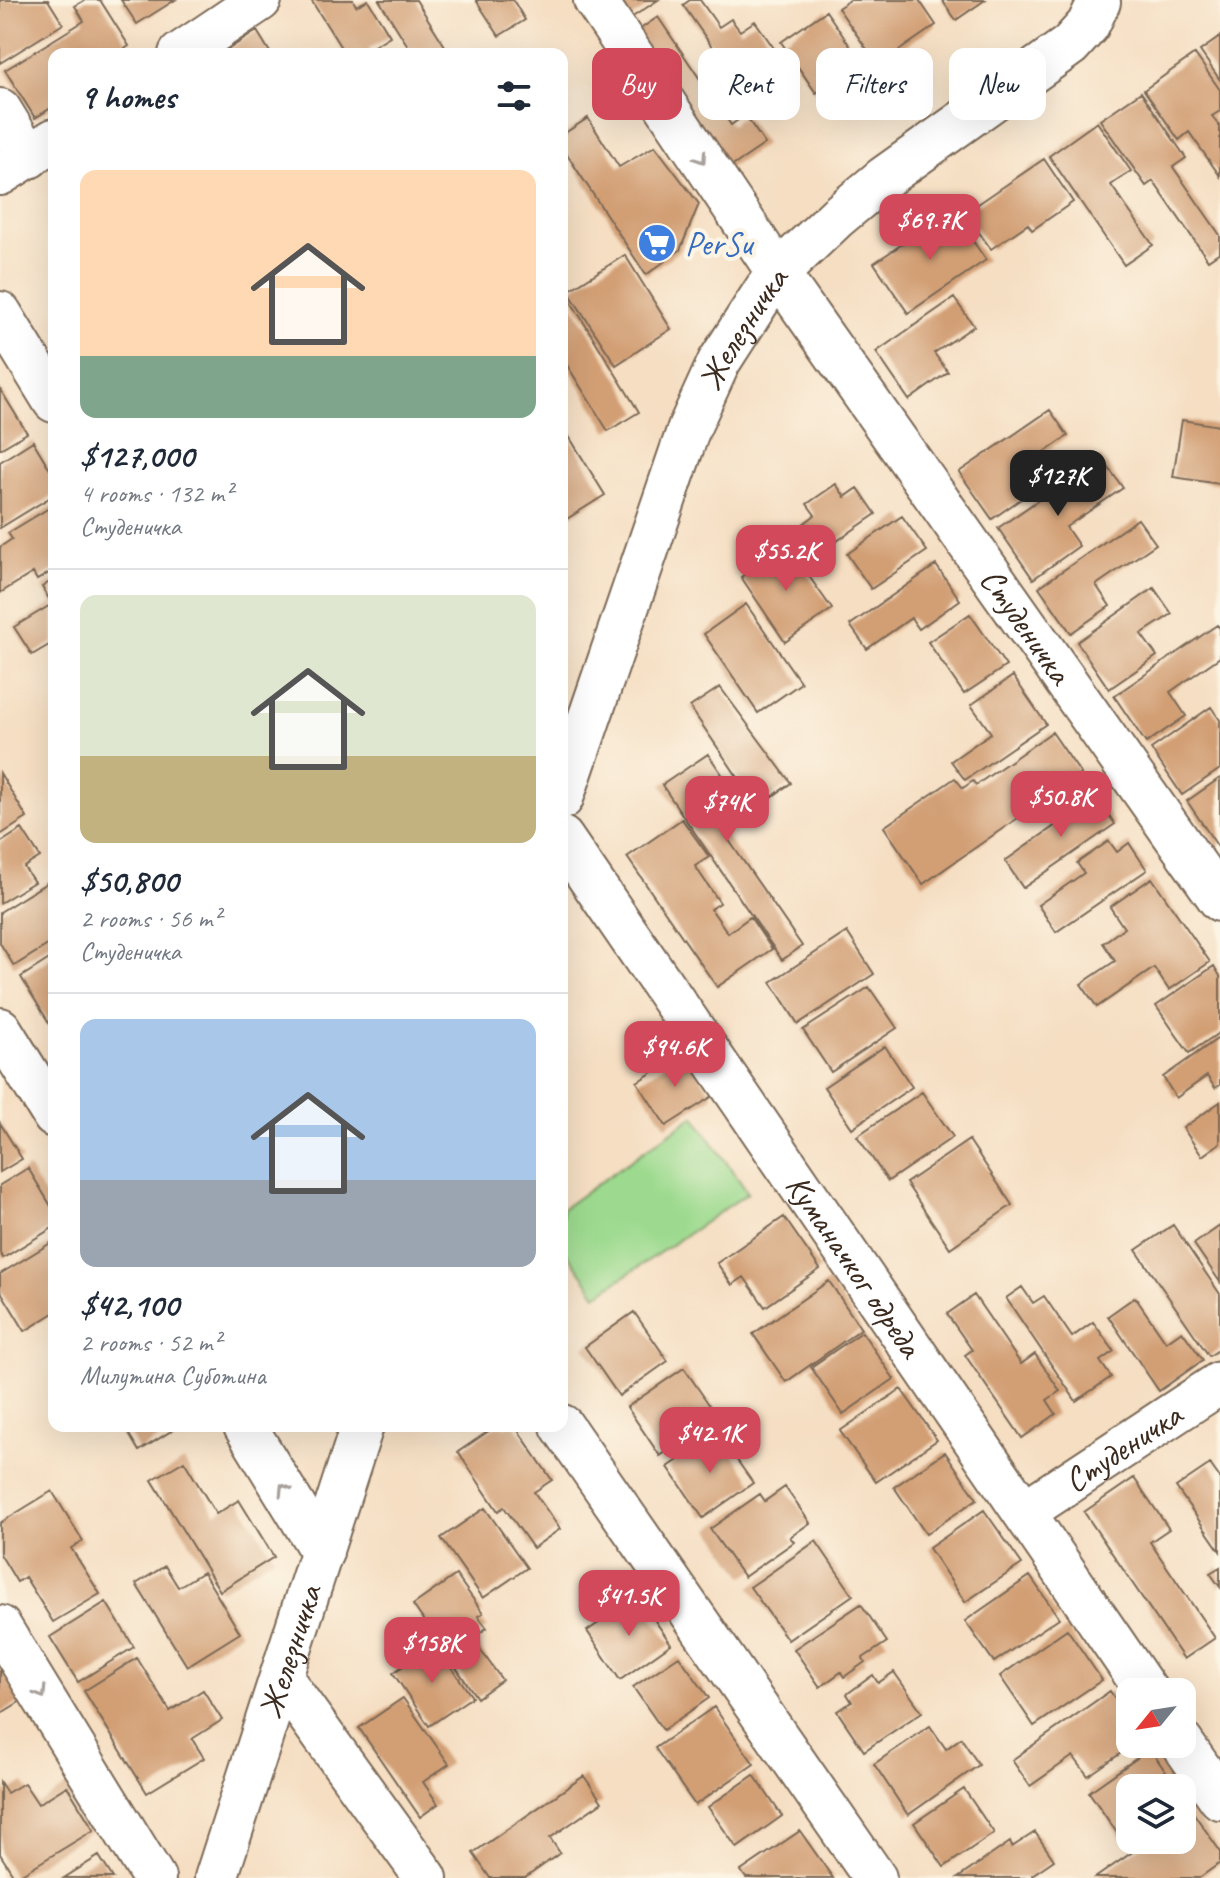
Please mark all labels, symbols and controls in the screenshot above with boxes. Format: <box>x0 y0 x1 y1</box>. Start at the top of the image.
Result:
chip: Buy <box>592 48 682 120</box>
chip: Rent <box>698 48 800 120</box>
chip: Filters <box>816 48 933 120</box>
chip: New <box>949 48 1046 120</box>
icon: filters <box>492 74 536 118</box>
text: 9 homes <box>80 75 176 118</box>
one-way arrow <box>691 149 706 163</box>
pin: $69.7K <box>865 194 995 262</box>
text: $69.7K <box>897 203 963 236</box>
icon: home <box>236 222 380 366</box>
supermarket icon: PerSu <box>636 222 678 264</box>
place label: PerSu <box>685 222 755 265</box>
street label: Железничка <box>688 257 798 397</box>
text: $127,000 <box>80 434 194 477</box>
pin: $127K <box>1002 450 1114 518</box>
text: $127K <box>1028 459 1088 492</box>
text: 4 rooms · 132 m² <box>80 477 232 510</box>
text: Студеничка <box>80 510 181 543</box>
pin: $55.2K <box>721 525 851 593</box>
text: $55.2K <box>754 534 818 567</box>
street label: Студеничка <box>971 560 1083 694</box>
icon: home <box>236 647 380 791</box>
pin: $50.8K <box>996 771 1126 839</box>
pin: $74K <box>680 776 774 844</box>
text: $50.8K <box>1029 780 1093 813</box>
text: $74K <box>703 785 751 818</box>
text: $50,800 <box>80 859 178 902</box>
text: 2 rooms · 56 m² <box>80 902 221 935</box>
text: Студеничка <box>80 935 181 968</box>
pin: $94.6K <box>610 1021 740 1089</box>
text: $94.6K <box>642 1030 708 1063</box>
icon: home <box>236 1071 380 1215</box>
street label: Куманачког одреда <box>777 1166 933 1367</box>
text: $42,100 <box>80 1283 179 1326</box>
text: 2 rooms · 52 m² <box>80 1326 221 1359</box>
text: Милутина Суботина <box>80 1359 266 1392</box>
street label: Студеничка <box>1056 1392 1192 1502</box>
pin: $42.1K <box>645 1407 775 1475</box>
text: $42.1K <box>677 1416 743 1449</box>
one-way arrow <box>278 1483 293 1498</box>
pin: $41.5K <box>564 1570 694 1638</box>
street label: Железничка <box>248 1578 332 1724</box>
text: $41.5K <box>597 1579 661 1612</box>
pin: $158K <box>376 1617 488 1685</box>
text: $158K <box>402 1626 462 1659</box>
north arrow <box>1116 1678 1196 1758</box>
map controls <box>1116 1678 1196 1854</box>
one-way arrow <box>31 1684 47 1699</box>
button: layers <box>1116 1774 1196 1854</box>

